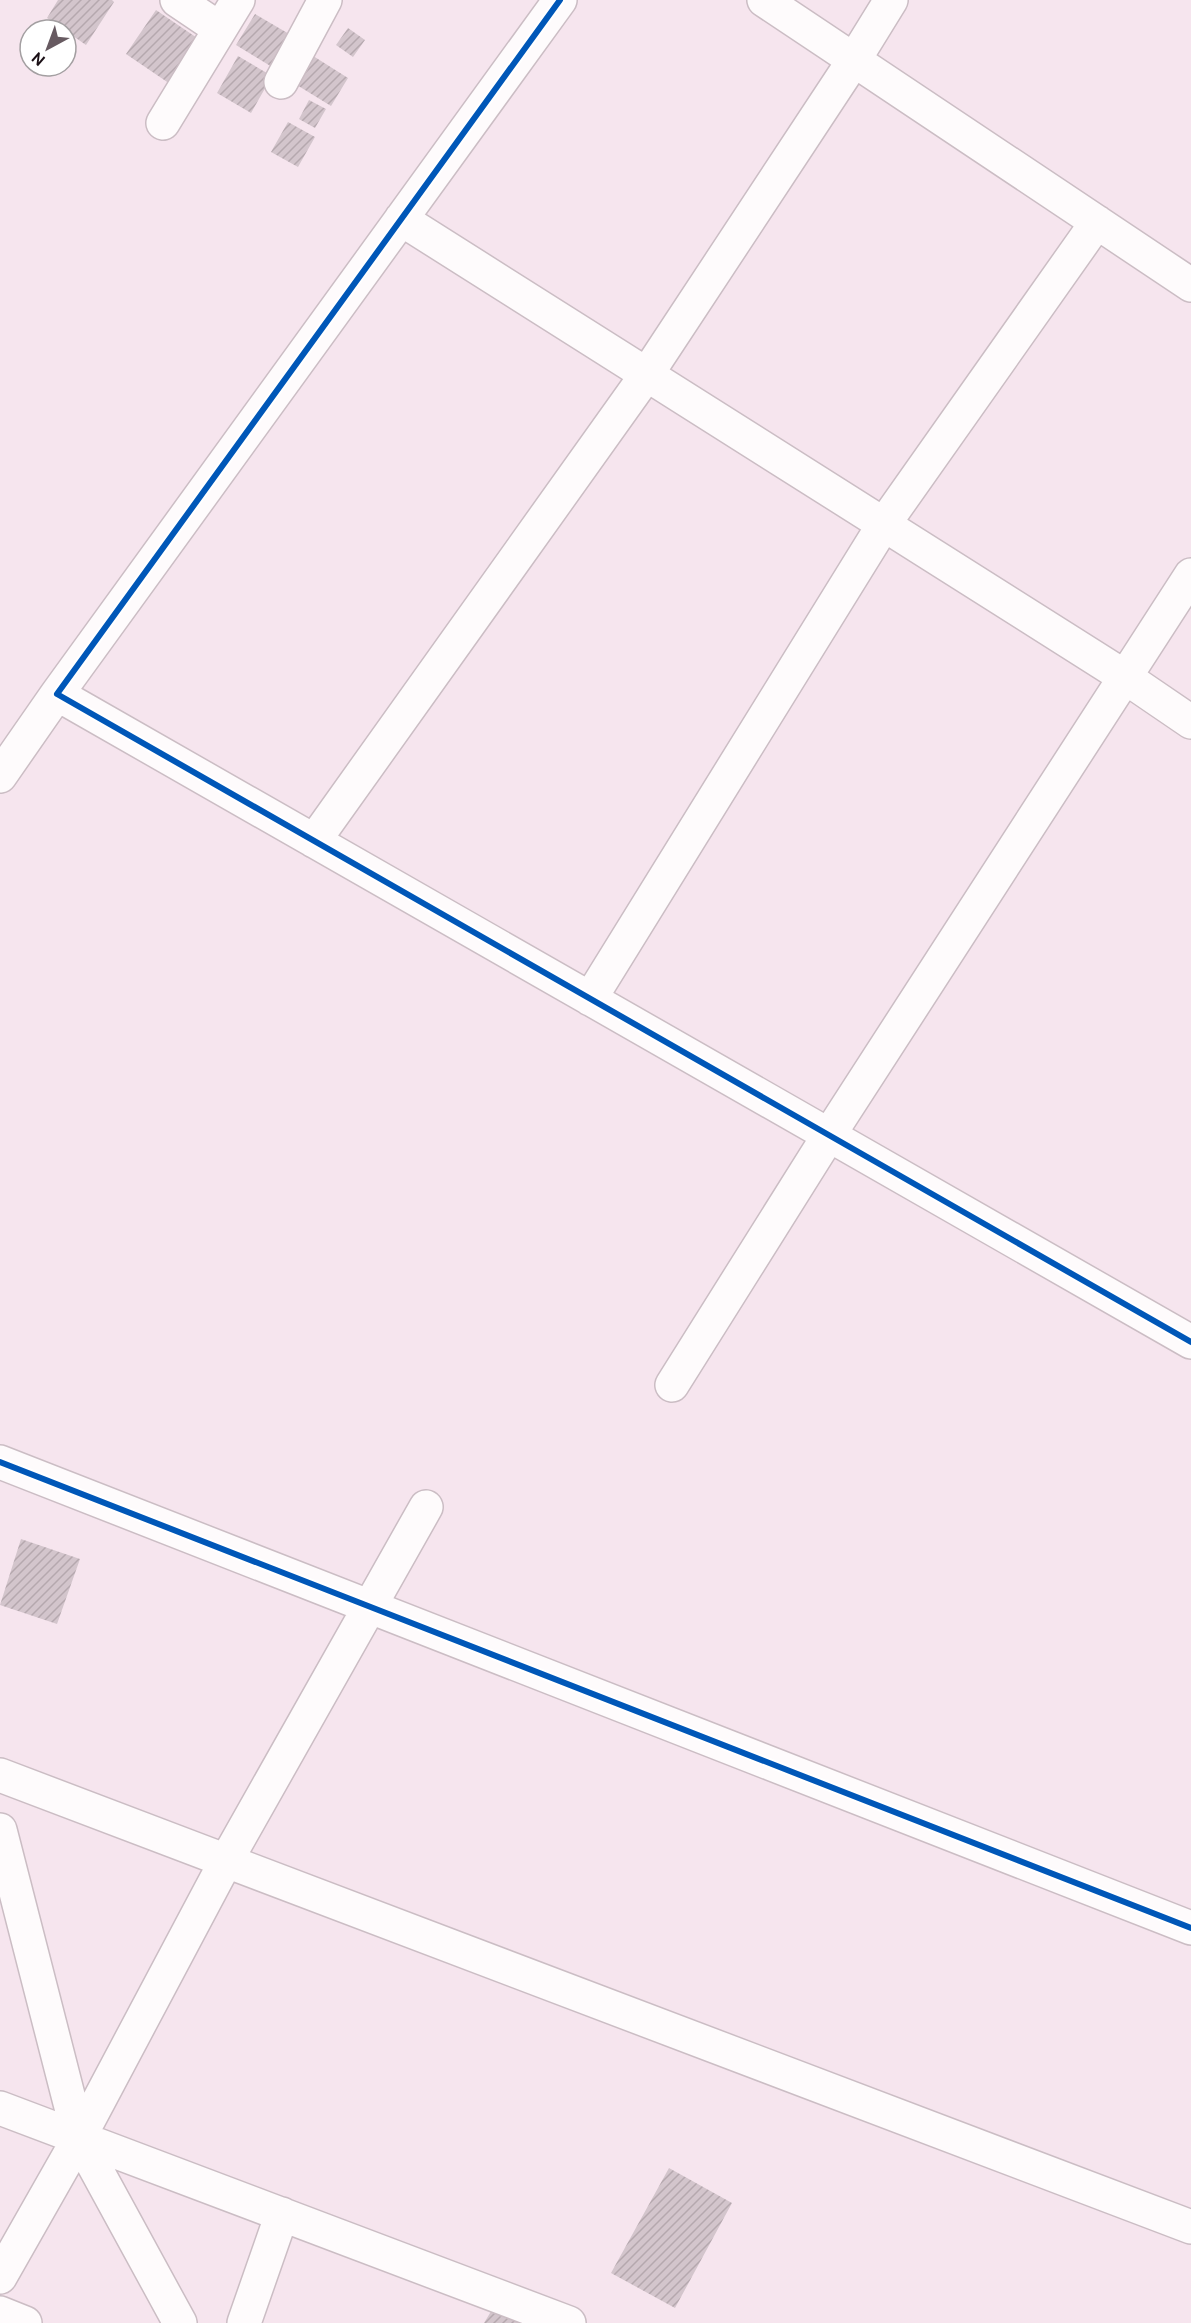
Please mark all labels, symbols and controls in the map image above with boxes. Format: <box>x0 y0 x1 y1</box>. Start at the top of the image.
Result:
north arrow <box>18 18 78 78</box>
text: N <box>28 48 49 70</box>

